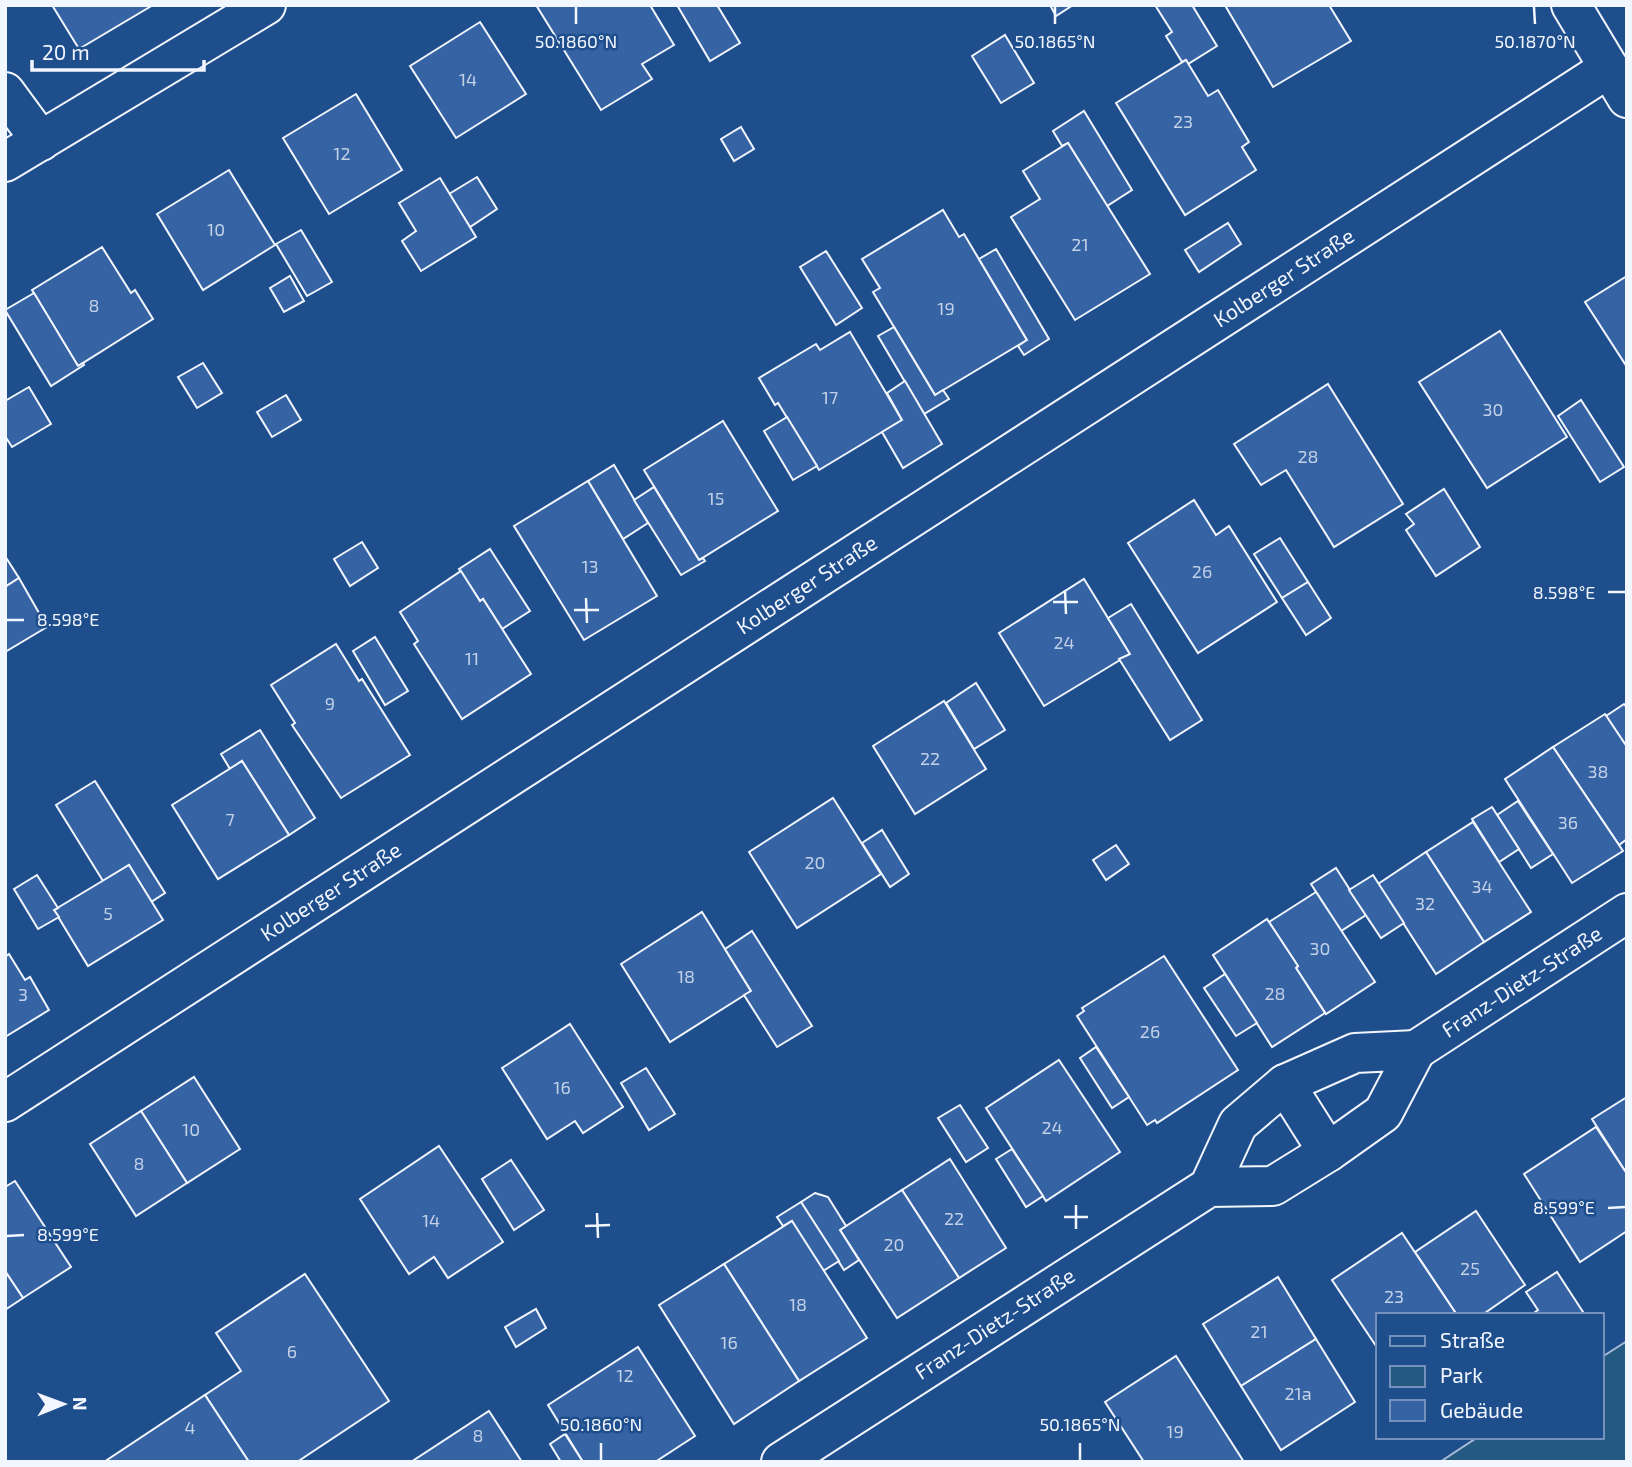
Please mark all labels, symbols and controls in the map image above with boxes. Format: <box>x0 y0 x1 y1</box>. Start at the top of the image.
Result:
scale bar <box>32 28 203 72</box>
text: 50.1860°N <box>535 30 617 52</box>
text: 50.1865°N <box>1014 30 1096 52</box>
text: 50.1870°N <box>1494 30 1576 52</box>
text: 20 m <box>42 39 90 64</box>
house number: 14 <box>459 68 477 90</box>
house number: 23 <box>1173 110 1193 132</box>
house number: 12 <box>333 142 351 164</box>
house number: 10 <box>207 218 225 240</box>
street label: Kolberger Straße <box>1208 222 1358 331</box>
house number: 21 <box>1071 233 1089 255</box>
house number: 8 <box>89 294 99 316</box>
house number: 19 <box>937 297 955 319</box>
house number: 17 <box>822 386 838 408</box>
house number: 30 <box>1483 398 1503 420</box>
house number: 28 <box>1297 445 1319 467</box>
house number: 15 <box>708 487 724 509</box>
street label: Kolberger Straße <box>731 529 881 638</box>
house number: 13 <box>581 555 599 577</box>
house number: 26 <box>1192 560 1212 582</box>
text: 8.598°E <box>1533 581 1595 603</box>
text: 8.598°E <box>37 608 99 630</box>
house number: 24 <box>1053 631 1075 653</box>
house number: 11 <box>465 647 479 669</box>
house number: 9 <box>325 692 335 714</box>
house number: 22 <box>920 747 940 769</box>
house number: 38 <box>1588 760 1608 782</box>
house number: 7 <box>225 808 235 830</box>
house number: 36 <box>1558 811 1578 833</box>
street label: Kolberger Straße <box>255 836 405 945</box>
house number: 20 <box>805 851 825 873</box>
house number: 34 <box>1471 875 1493 897</box>
house number: 32 <box>1415 892 1435 914</box>
house number: 5 <box>103 902 113 924</box>
street label: Franz-Dietz-Straße <box>1436 920 1606 1042</box>
house number: 30 <box>1310 937 1330 959</box>
house number: 18 <box>677 965 695 987</box>
house number: 28 <box>1264 982 1286 1004</box>
house number: 3 <box>18 983 28 1005</box>
house number: 26 <box>1140 1020 1160 1042</box>
house number: 16 <box>553 1076 571 1098</box>
house number: 24 <box>1041 1116 1063 1138</box>
house number: 10 <box>182 1118 200 1140</box>
house number: 8 <box>134 1152 144 1174</box>
text: 8.599°E <box>1533 1196 1595 1218</box>
house number: 22 <box>944 1207 964 1229</box>
house number: 14 <box>422 1209 440 1231</box>
text: 8.599°E <box>37 1223 99 1245</box>
house number: 20 <box>884 1233 904 1255</box>
house number: 25 <box>1460 1257 1480 1279</box>
street label: Franz-Dietz-Straße <box>909 1262 1079 1384</box>
house number: 23 <box>1384 1285 1404 1307</box>
house number: 18 <box>789 1293 807 1315</box>
legend <box>1376 1313 1604 1439</box>
house number: 21 <box>1250 1320 1268 1342</box>
text: Straße <box>1440 1327 1505 1352</box>
house number: 16 <box>720 1331 738 1353</box>
house number: 6 <box>287 1340 297 1362</box>
text: Park <box>1440 1362 1483 1387</box>
house number: 12 <box>616 1364 634 1386</box>
north arrow <box>28 1369 98 1439</box>
house number: 21a <box>1284 1382 1312 1404</box>
text: N <box>69 1397 92 1411</box>
text: Gebäude <box>1440 1397 1523 1422</box>
text: 50.1860°N <box>560 1413 642 1435</box>
text: 50.1865°N <box>1039 1413 1121 1435</box>
house number: 4 <box>184 1416 196 1438</box>
house number: 19 <box>1166 1420 1184 1442</box>
house number: 8 <box>473 1424 483 1446</box>

